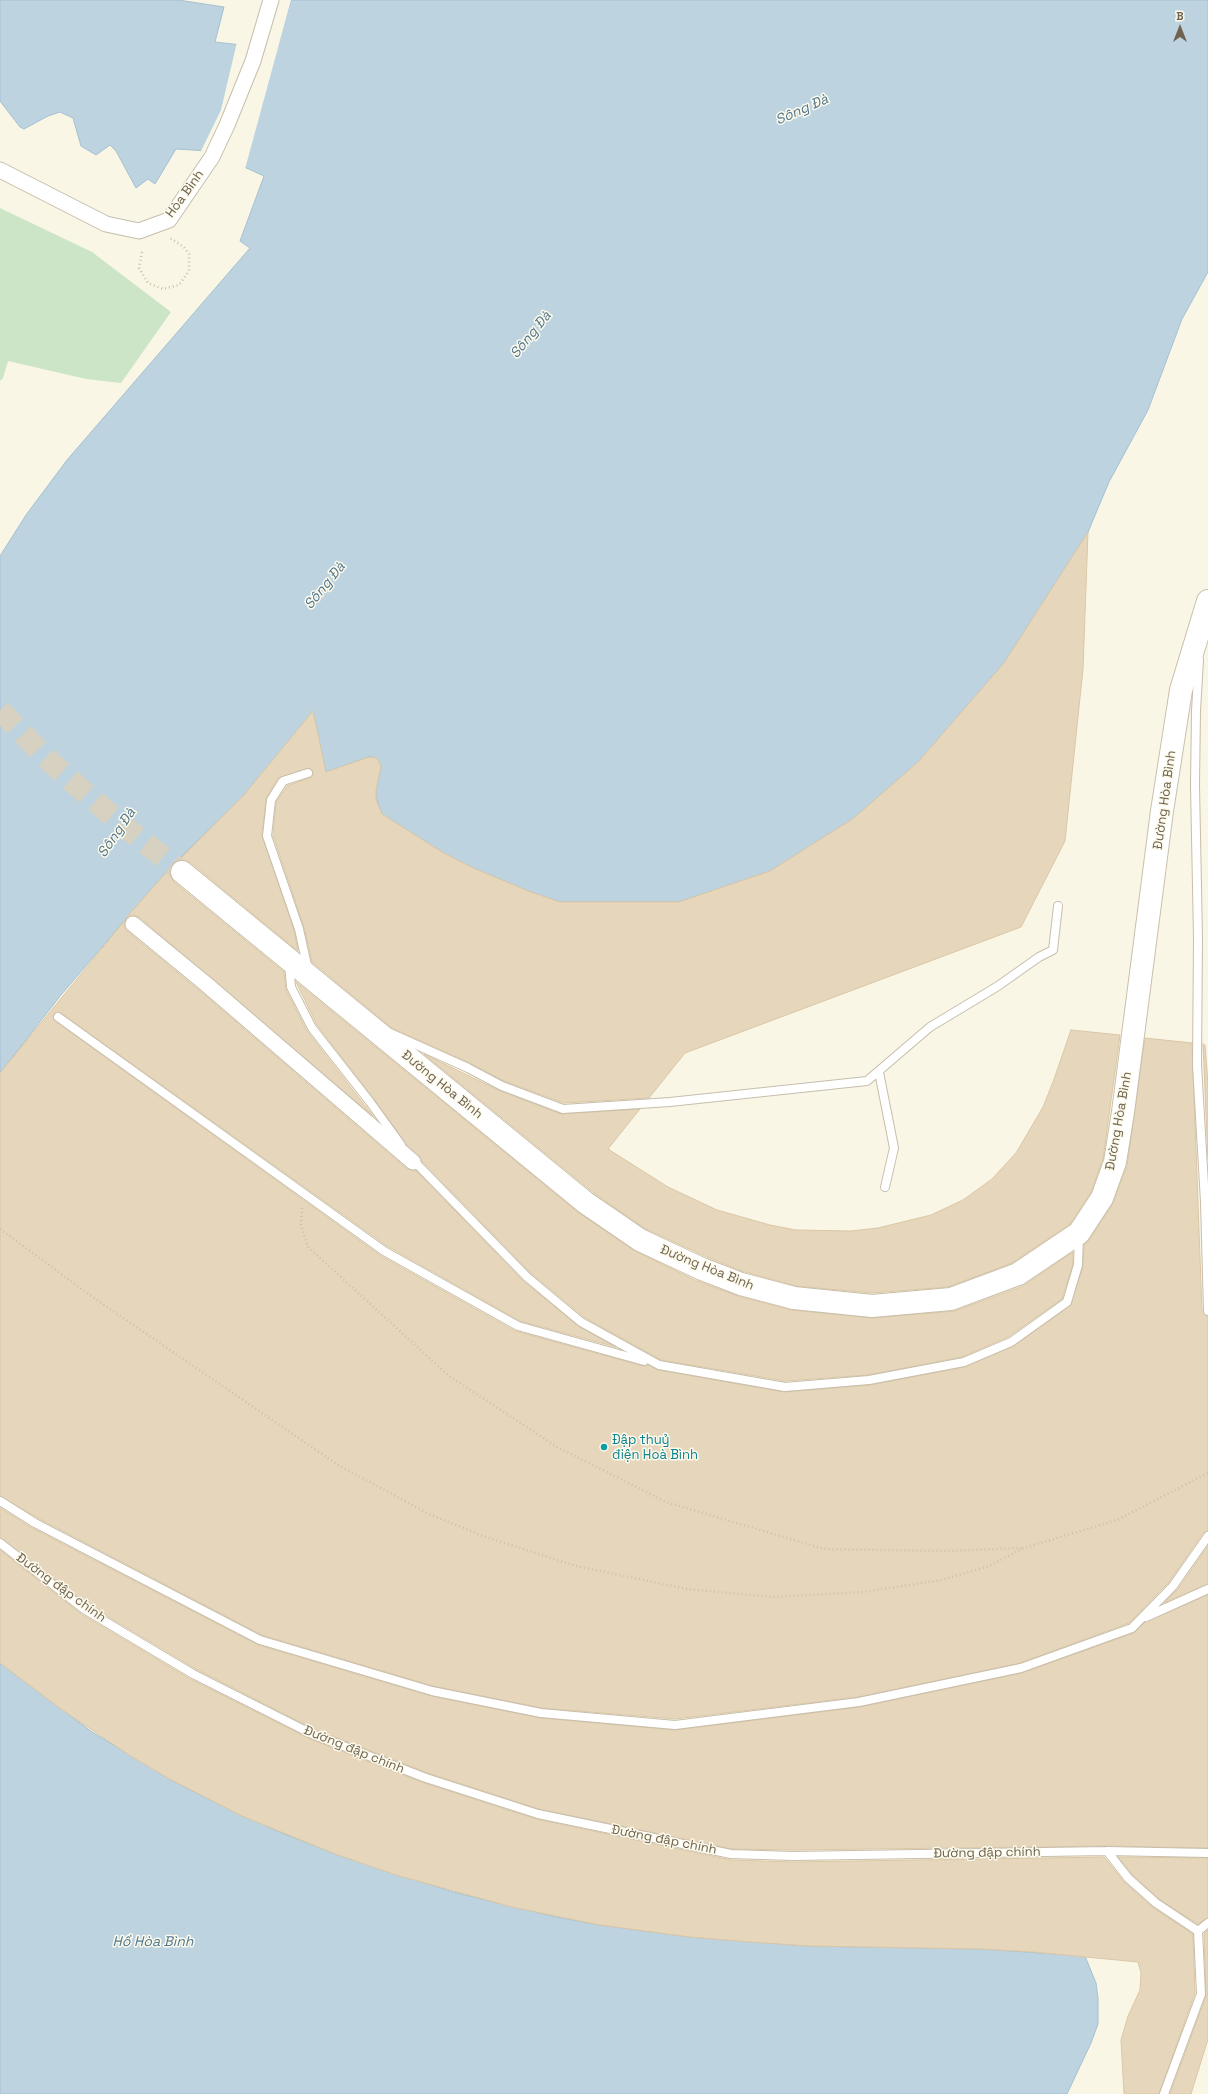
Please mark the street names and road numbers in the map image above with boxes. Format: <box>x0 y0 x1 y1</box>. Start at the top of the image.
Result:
street label: Hòa Bình <box>162 167 208 221</box>
street label: Đường Hòa Bình <box>1150 749 1180 851</box>
street label: Đường Hòa Bình <box>398 1048 486 1122</box>
street label: Đường Hòa Bình <box>1103 1070 1135 1172</box>
street label: Đường Hòa Bình <box>658 1242 756 1294</box>
street label: Đường đập chính <box>13 1550 109 1626</box>
street label: Đường đập chính <box>301 1723 407 1777</box>
street label: Đường đập chính <box>610 1822 718 1858</box>
street label: Đường đập chính <box>933 1844 1041 1862</box>

